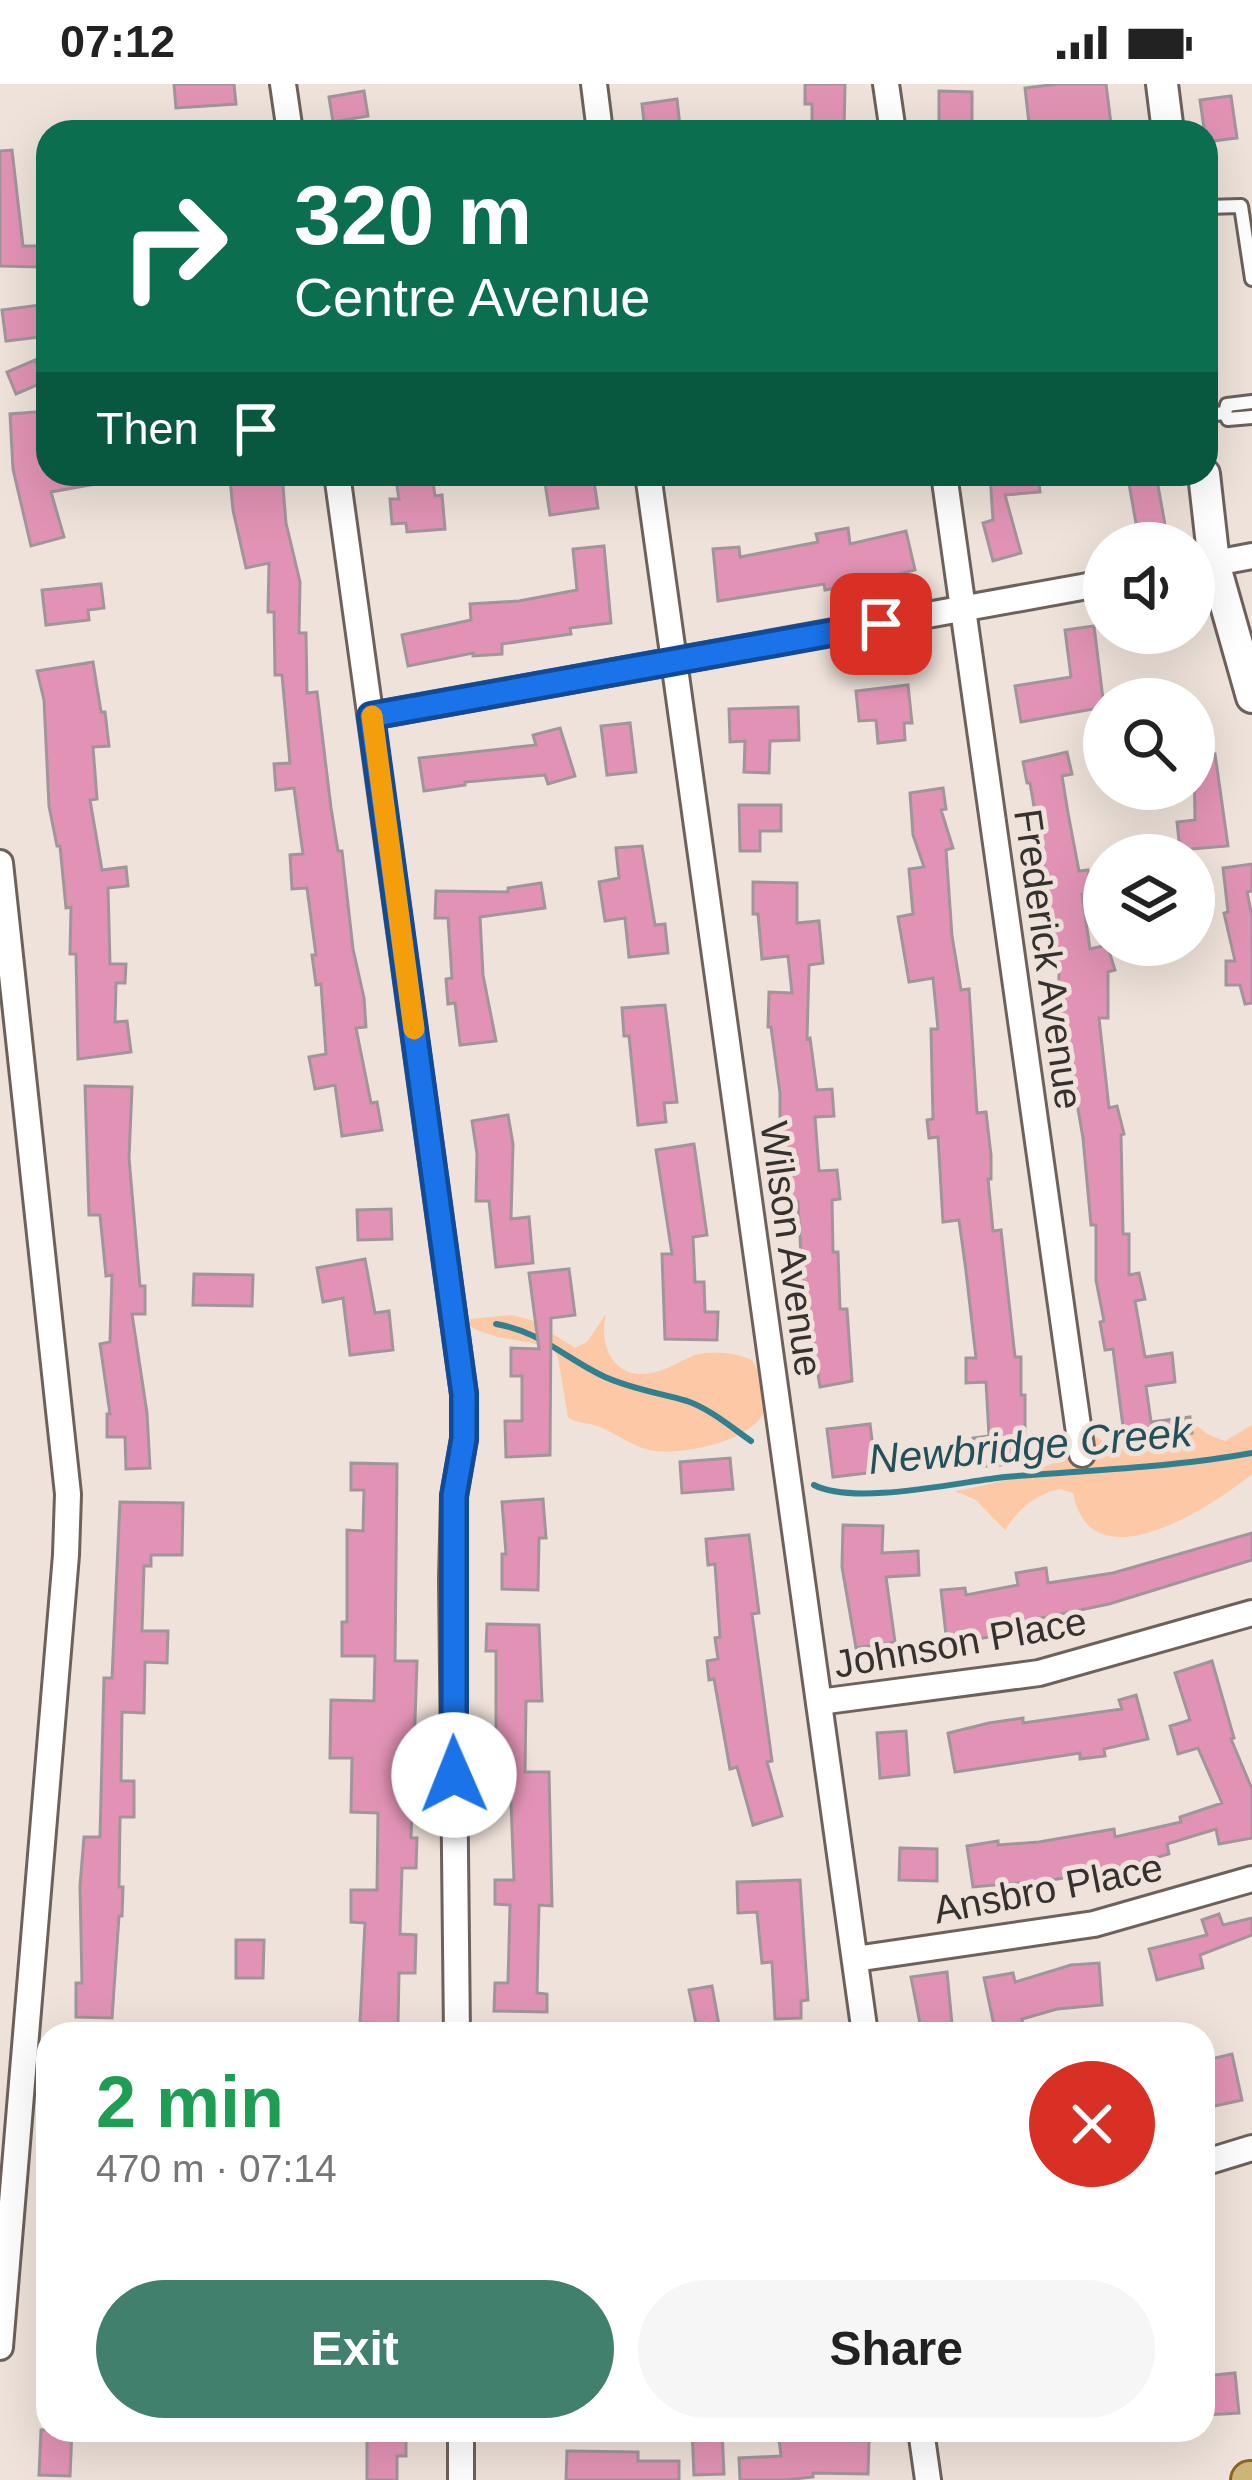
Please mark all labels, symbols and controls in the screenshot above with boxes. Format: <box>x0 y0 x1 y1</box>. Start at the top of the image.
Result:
text: 07:12 <box>60 16 175 67</box>
icon: right <box>96 168 252 324</box>
text: 320 m <box>294 168 532 262</box>
text: Centre Avenue <box>294 267 650 327</box>
icon: arrive <box>223 396 289 462</box>
text: Then <box>96 403 199 454</box>
map controls <box>1083 522 1215 966</box>
button: sound <box>1083 522 1215 654</box>
pin <box>830 573 932 675</box>
icon: arrive <box>848 591 914 657</box>
button: search <box>1083 678 1215 810</box>
street label: Frederick Avenue <box>1006 806 1091 1112</box>
button: layers <box>1083 834 1215 966</box>
street label: Wilson Avenue <box>752 1119 831 1379</box>
water label: Newbridge Creek <box>866 1408 1196 1483</box>
street label: Johnson Place <box>830 1599 1090 1686</box>
position arrow <box>391 1712 517 1838</box>
street label: Ansbro Place <box>930 1845 1166 1932</box>
button: close <box>1029 2061 1155 2187</box>
text: 2 min <box>96 2062 284 2142</box>
text: 470 m · 07:14 <box>96 2147 337 2190</box>
button: Exit <box>96 2280 614 2418</box>
button: Share <box>638 2280 1155 2418</box>

